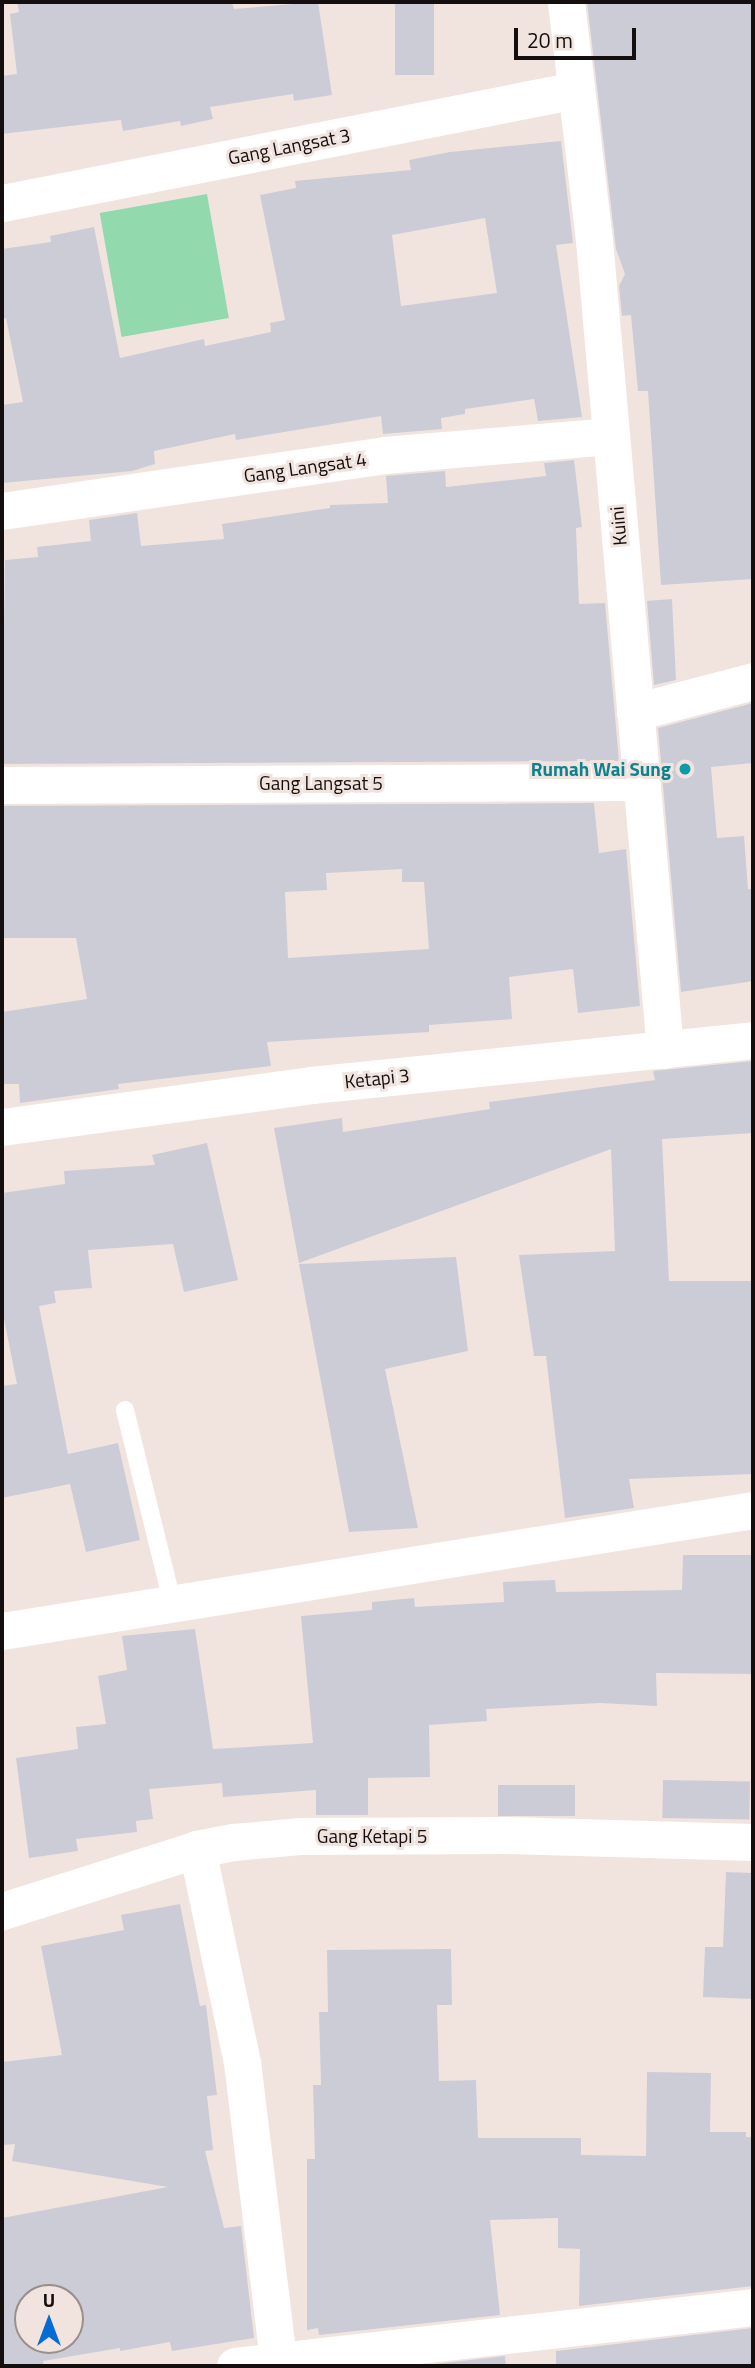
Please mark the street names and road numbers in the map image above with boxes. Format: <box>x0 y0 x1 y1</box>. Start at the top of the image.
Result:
street label: Gang Langsat 3 <box>226 123 352 169</box>
street label: Gang Langsat 4 <box>242 447 368 487</box>
street label: Kuini <box>605 505 631 547</box>
street label: Gang Langsat 5 <box>259 772 383 794</box>
street label: Ketapi 3 <box>343 1063 411 1093</box>
street label: Gang Ketapi 5 <box>317 1825 427 1847</box>

